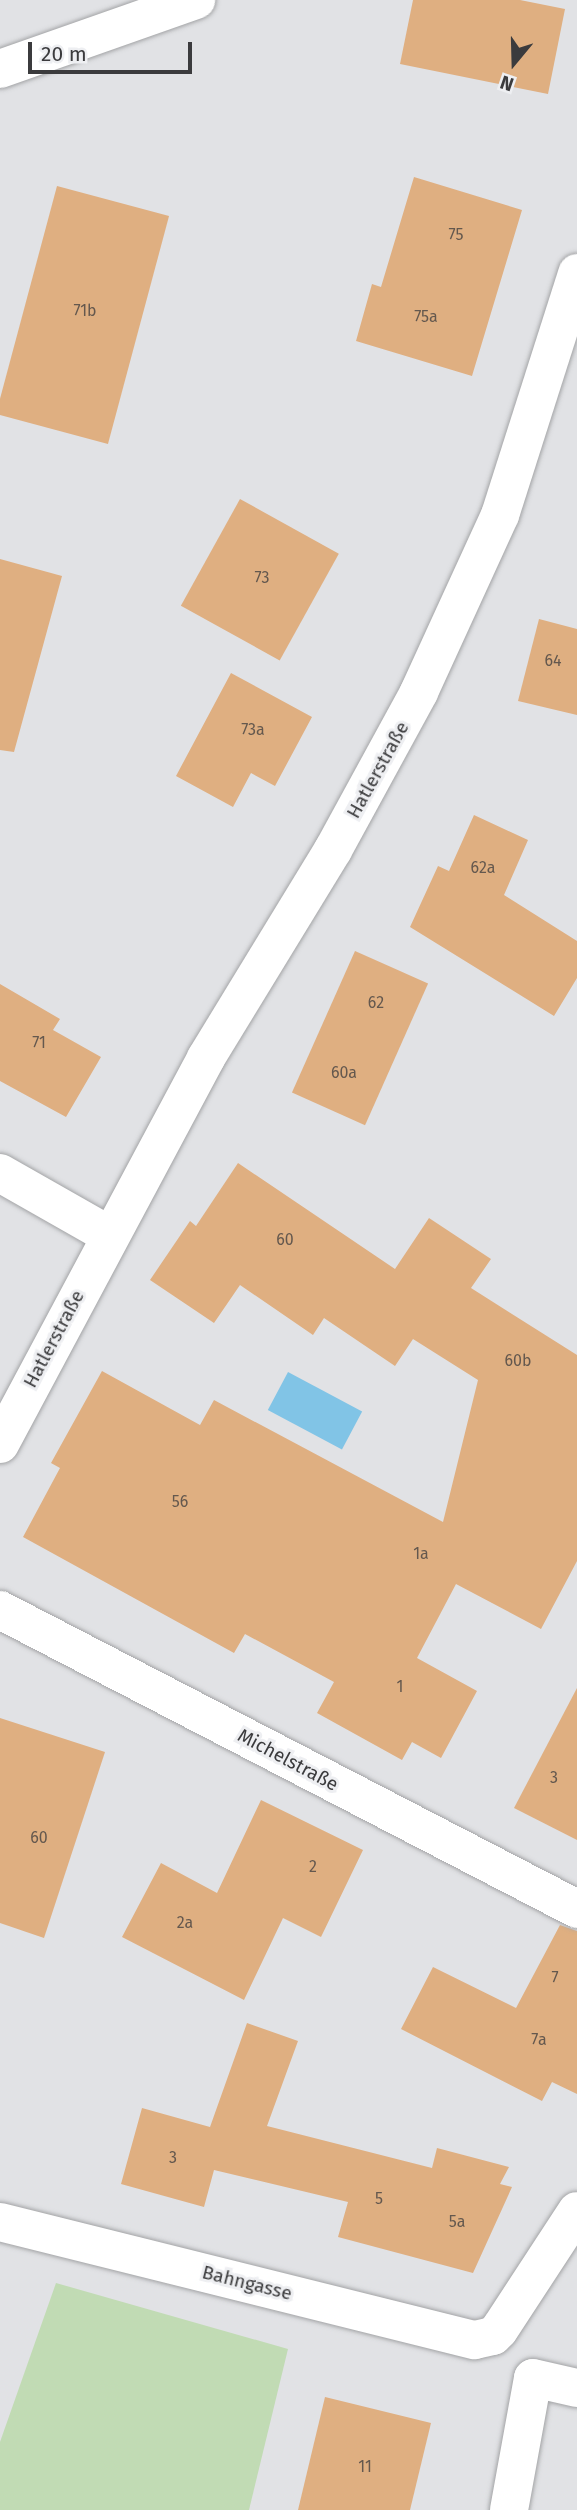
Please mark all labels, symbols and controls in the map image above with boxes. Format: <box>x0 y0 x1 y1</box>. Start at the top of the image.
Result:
scale bar <box>32 28 196 72</box>
north arrow <box>479 28 549 98</box>
text: 20 m <box>41 41 87 67</box>
text: N <box>497 70 517 96</box>
house number: 75 <box>449 225 463 245</box>
house number: 71b <box>73 301 97 321</box>
house number: 75a <box>414 307 438 327</box>
house number: 73 <box>255 568 269 588</box>
house number: 64 <box>544 651 562 671</box>
street label: Hatlerstraße <box>342 718 414 822</box>
house number: 73a <box>241 720 265 740</box>
house number: 62a <box>471 858 495 878</box>
house number: 62 <box>368 993 384 1013</box>
house number: 71 <box>32 1033 46 1053</box>
house number: 60a <box>331 1063 357 1083</box>
house number: 60 <box>276 1230 294 1250</box>
street label: Hatlerstraße <box>19 1286 89 1392</box>
house number: 60b <box>505 1351 531 1371</box>
house number: 56 <box>172 1492 188 1512</box>
house number: 1a <box>413 1544 429 1564</box>
house number: 1 <box>397 1677 403 1697</box>
street label: Michelstraße <box>234 1724 342 1796</box>
house number: 3 <box>550 1768 558 1788</box>
house number: 60 <box>30 1828 48 1848</box>
house number: 2 <box>309 1857 317 1877</box>
house number: 2a <box>177 1913 193 1933</box>
house number: 7 <box>551 1968 559 1988</box>
house number: 7a <box>531 2030 547 2050</box>
house number: 3 <box>169 2148 177 2168</box>
house number: 5 <box>375 2189 383 2209</box>
house number: 5a <box>449 2212 465 2232</box>
street label: Bahngasse <box>200 2261 294 2305</box>
house number: 11 <box>358 2457 372 2477</box>

